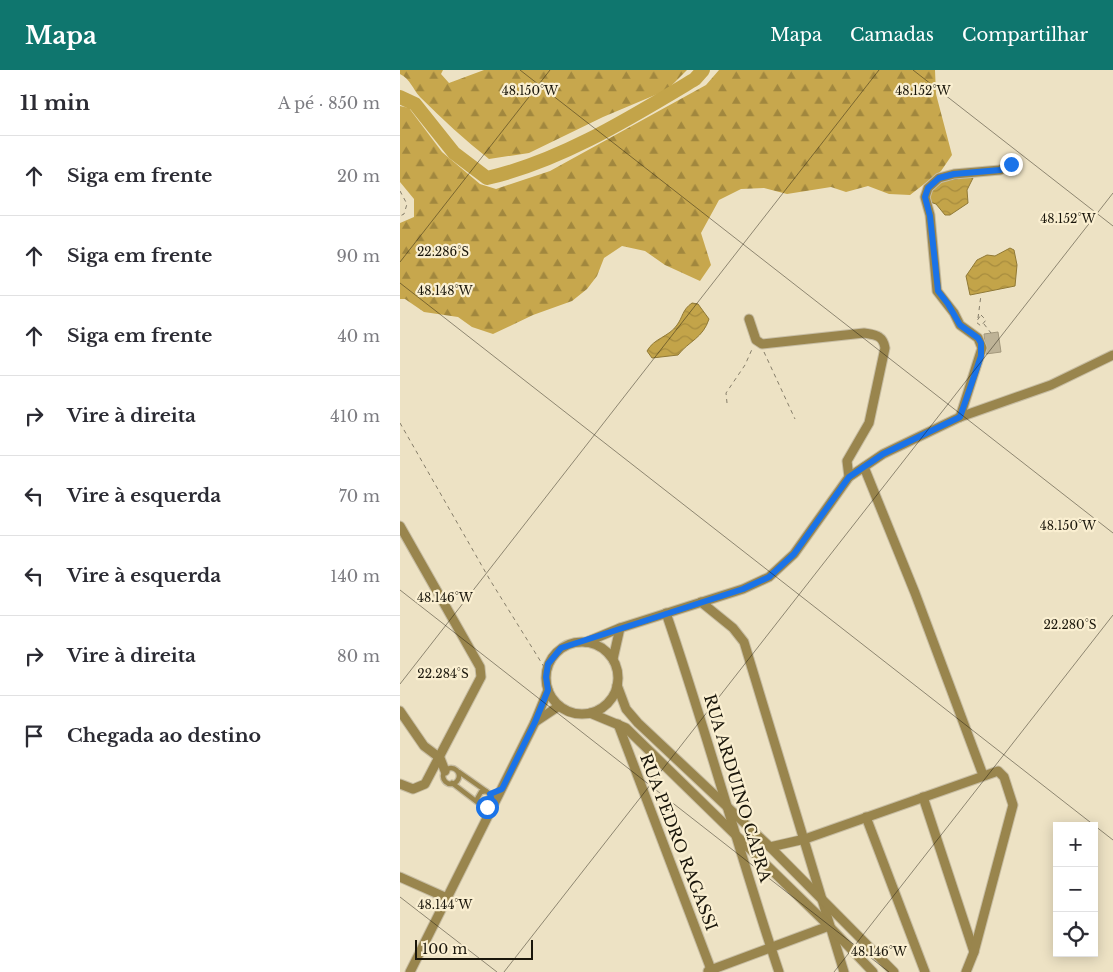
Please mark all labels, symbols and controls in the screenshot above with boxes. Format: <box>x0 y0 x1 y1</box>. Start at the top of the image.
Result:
text: Mapa <box>25 21 97 50</box>
text: Mapa <box>770 24 822 46</box>
text: Camadas <box>850 24 934 46</box>
text: Compartilhar <box>962 24 1088 46</box>
text: 48.150°W <box>502 83 559 98</box>
text: 48.152°W <box>895 83 952 98</box>
text: 11 min <box>20 90 90 116</box>
text: A pé · 850 m <box>278 93 380 113</box>
route end <box>1000 153 1023 176</box>
icon: ahead <box>20 162 48 190</box>
text: Siga em frente <box>67 164 212 187</box>
text: 20 m <box>337 166 380 186</box>
text: 48.152°W <box>1040 211 1097 226</box>
icon: ahead <box>20 242 48 270</box>
text: Siga em frente <box>67 244 212 267</box>
text: 22.286°S <box>417 244 469 259</box>
text: 90 m <box>337 246 380 266</box>
text: 48.148°W <box>417 283 474 298</box>
icon: ahead <box>20 322 48 350</box>
text: Siga em frente <box>67 324 212 347</box>
text: 40 m <box>337 326 380 346</box>
icon: right <box>20 402 48 430</box>
text: Vire à direita <box>67 404 196 427</box>
text: 410 m <box>330 406 380 426</box>
icon: left <box>20 482 48 510</box>
text: Vire à esquerda <box>67 484 221 507</box>
text: 70 m <box>339 486 380 506</box>
text: 48.150°W <box>1040 518 1097 533</box>
icon: left <box>20 562 48 590</box>
text: Vire à esquerda <box>67 564 221 587</box>
text: 140 m <box>330 566 380 586</box>
text: 48.146°W <box>417 590 474 605</box>
text: 22.280°S <box>1043 617 1097 632</box>
icon: right <box>20 642 48 670</box>
text: Vire à direita <box>67 644 196 667</box>
text: 80 m <box>337 646 380 666</box>
text: 22.284°S <box>417 666 469 681</box>
street label: RUA ARDUINO CAPRA <box>700 692 776 885</box>
icon: arrive <box>20 722 48 750</box>
text: Chegada ao destino <box>67 724 261 747</box>
street label: RUA PEDRO RAGASSI <box>636 751 722 933</box>
route start <box>476 796 499 819</box>
map controls <box>1053 822 1098 957</box>
button: + <box>1053 822 1098 867</box>
button: − <box>1053 867 1098 912</box>
text: 48.144°W <box>418 897 473 912</box>
button: locate <box>1053 912 1098 957</box>
scale bar <box>415 937 532 960</box>
text: 100 m <box>422 940 467 958</box>
text: 48.146°W <box>851 944 908 959</box>

